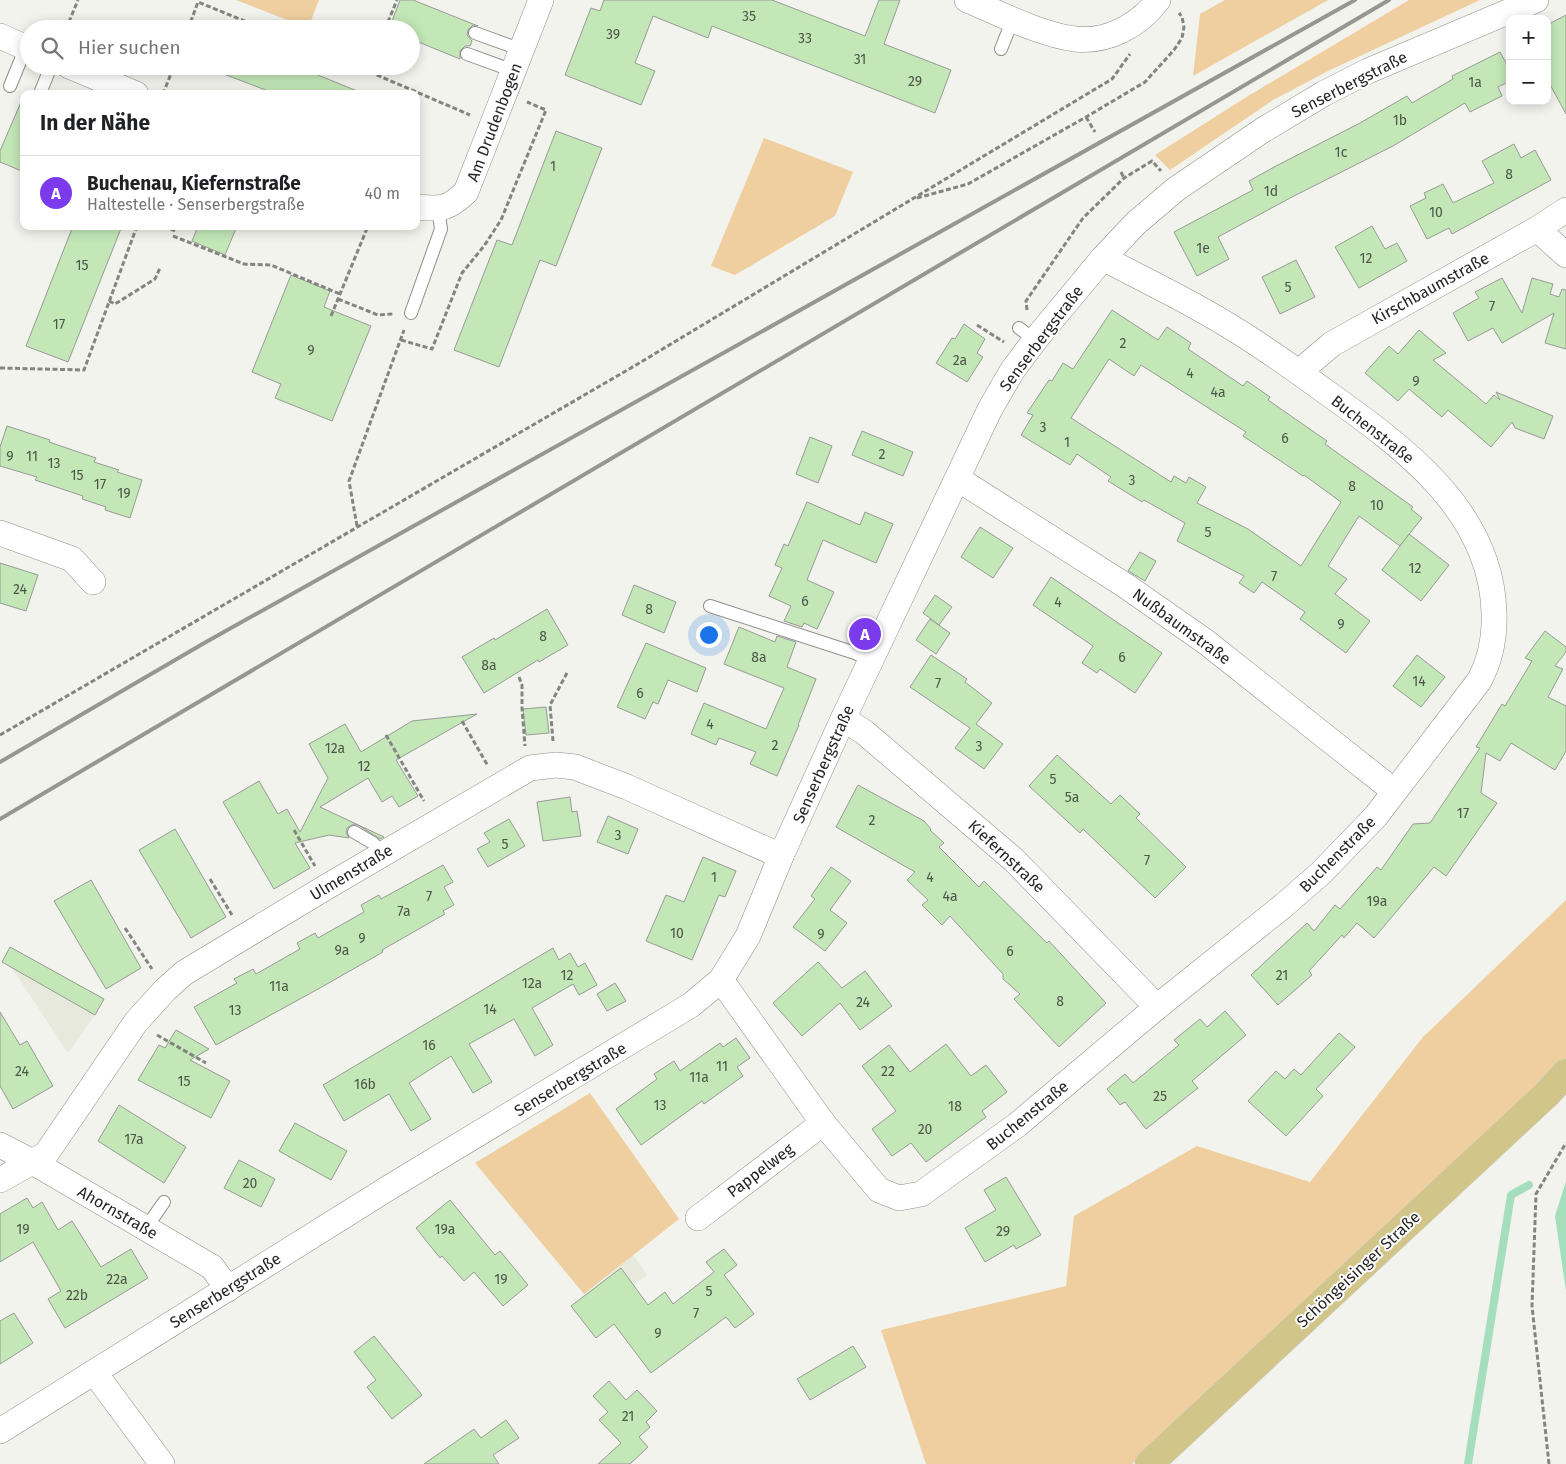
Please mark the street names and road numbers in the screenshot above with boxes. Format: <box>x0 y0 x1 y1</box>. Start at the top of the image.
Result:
street label: Senserbergstraße <box>1288 47 1410 122</box>
street label: Am Drudenbogen <box>463 60 526 184</box>
street label: Kirschbaumstraße <box>1368 248 1492 329</box>
street label: Senserbergstraße <box>995 282 1087 395</box>
street label: Buchenstraße <box>1327 391 1418 468</box>
street label: Nußbaumstraße <box>1129 584 1234 668</box>
street label: Senserbergstraße <box>789 702 858 826</box>
street label: Buchenstraße <box>1295 812 1379 896</box>
street label: Kiefernstraße <box>964 816 1049 897</box>
street label: Ulmenstraße <box>307 840 396 904</box>
street label: Senserbergstraße <box>511 1038 630 1120</box>
street label: Buchenstraße <box>983 1077 1072 1154</box>
street label: Pappelweg <box>723 1139 798 1201</box>
street label: Ahornstraße <box>74 1182 161 1243</box>
street label: Schöngeisinger Straße <box>1293 1207 1424 1331</box>
street label: Senserbergstraße <box>166 1249 284 1332</box>

